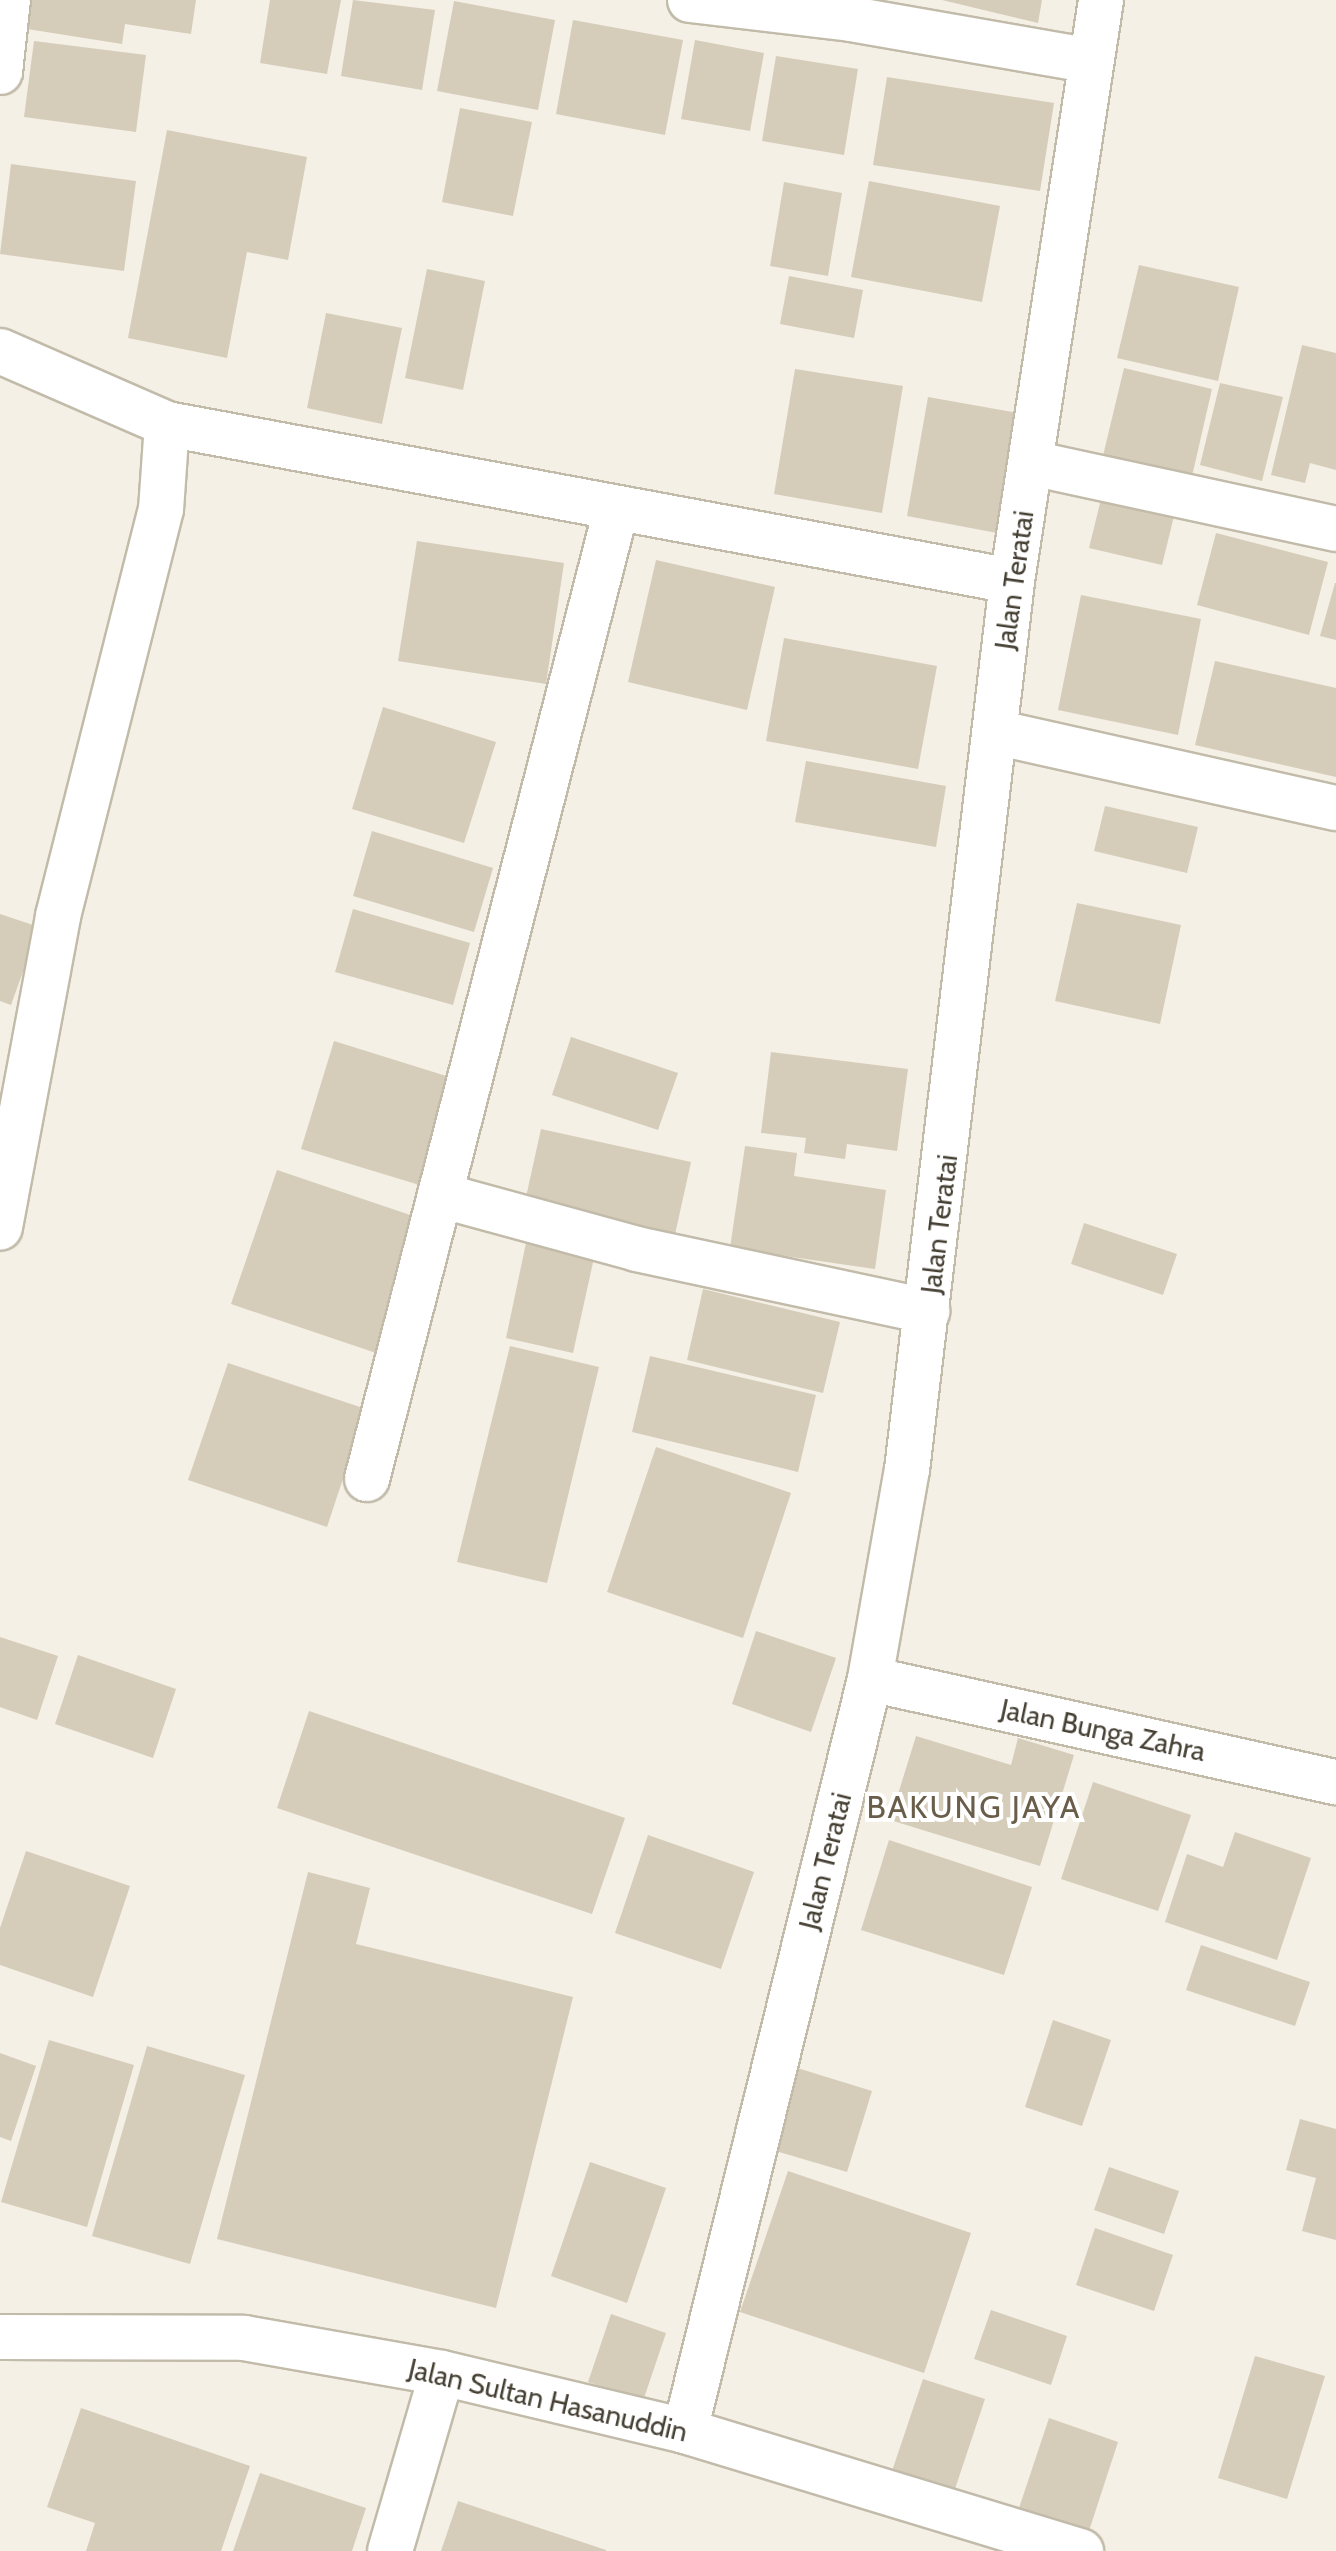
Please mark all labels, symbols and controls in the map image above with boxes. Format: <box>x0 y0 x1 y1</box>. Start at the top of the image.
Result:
street label: Jalan Teratai <box>988 508 1040 652</box>
street label: Jalan Teratai <box>914 1152 964 1296</box>
street label: Jalan Bunga Zahra <box>997 1692 1209 1768</box>
district label: BAKUNG JAYA <box>867 1788 1081 1826</box>
street label: Jalan Teratai <box>792 1789 858 1933</box>
street label: Jalan Sultan Hasanuddin <box>405 2352 691 2448</box>

